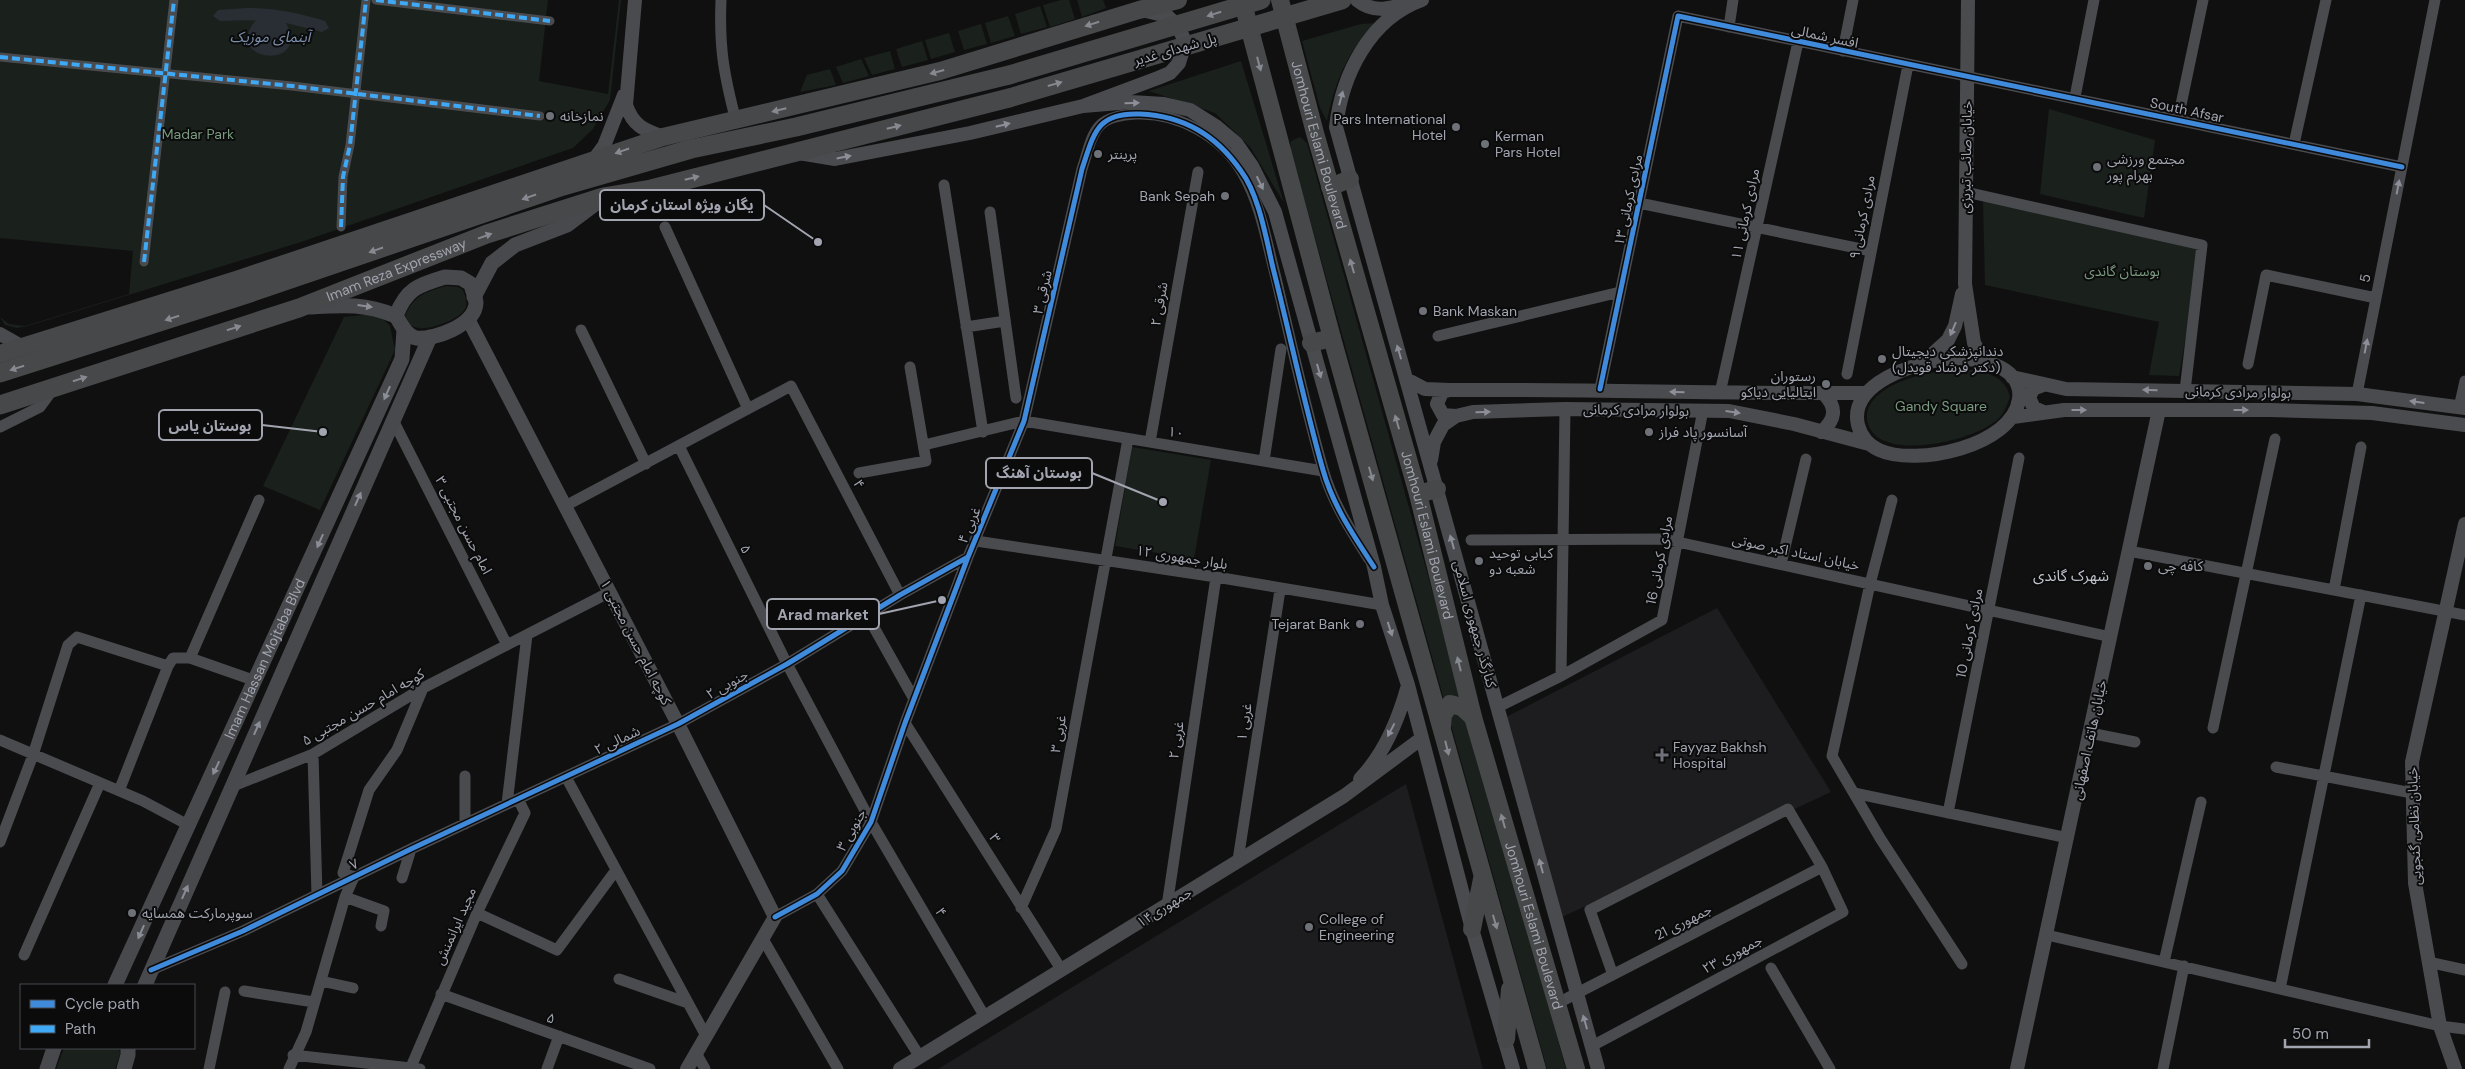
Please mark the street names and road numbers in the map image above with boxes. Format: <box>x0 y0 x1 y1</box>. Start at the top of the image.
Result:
street label: افسر شمالی <box>1790 20 1860 52</box>
street label: پل شهدای غدیر <box>1130 29 1219 71</box>
street label: Jomhouri Eslami Boulevard <box>1287 59 1351 231</box>
street label: South Afsar <box>2148 93 2226 127</box>
street label: خیابان صائب تبریزی <box>1956 101 1976 213</box>
street label: مرادی کرمانی ۱۳ <box>1610 153 1646 247</box>
street label: مرادی کرمانی ۱۱ <box>1727 167 1763 261</box>
street label: مرادی کرمانی ۹ <box>1845 174 1879 260</box>
street label: Imam Reza Expressway <box>324 234 469 305</box>
street label: ۳ شرقی <box>1028 268 1056 316</box>
street label: 5 <box>2355 272 2375 284</box>
street label: ۲ شرقی <box>1146 281 1172 327</box>
street label: بولوار مرادی کرمانی <box>2185 382 2291 402</box>
street label: بولوار مرادی کرمانی <box>1583 400 1689 420</box>
street label: ۱۰ <box>1167 422 1185 442</box>
street label: Jomhouri Eslami Boulevard <box>1397 448 1458 621</box>
street label: امام حسن مجتبی ۳ <box>430 473 496 578</box>
street label: ۴ <box>849 476 869 492</box>
street label: ۴ غربی <box>953 504 985 546</box>
street label: مرادی کرمانی 16 <box>1642 514 1676 606</box>
street label: خیابان استاد اکبر صوتی <box>1731 530 1861 574</box>
street label: ۵ <box>736 541 756 557</box>
street label: بلوار جمهوری ۱۲ <box>1135 541 1229 573</box>
street label: کنارگذر جمهوری اسلامی <box>1449 558 1501 690</box>
street label: Imam Hassan Mojtaba Blvd <box>220 576 309 742</box>
street label: کوچه امام حسن مجتبی ۱ <box>595 576 676 709</box>
street label: مرادی کرمانی 10 <box>1951 587 1987 679</box>
street label: کوچه امام حسن مجتبی ۵ <box>298 664 429 751</box>
street label: ۲ جنوبی <box>703 665 751 703</box>
street label: خیابان هاتف اصفهانی <box>2067 678 2111 802</box>
street label: ۱ غربی <box>1232 702 1256 742</box>
street label: ۳ غربی <box>1046 714 1070 754</box>
street label: ۲ غربی <box>1164 720 1188 760</box>
street label: ۲ شمالی <box>591 722 643 758</box>
street label: خیابان نظامی گنجویی <box>2403 766 2425 886</box>
street label: ۳ جنوبی <box>832 806 870 854</box>
street label: ۳ <box>985 830 1005 846</box>
street label: Jomhouri Eslami Boulevard <box>1501 840 1567 1012</box>
street label: ۷ <box>346 854 362 874</box>
street label: جمهوری۱۴ <box>1133 883 1195 931</box>
street label: مجید ایرانمنش <box>430 884 480 968</box>
street label: جمهوری 21 <box>1651 900 1715 944</box>
street label: ۴ <box>931 904 951 920</box>
street label: ۲۳ جمهوری <box>1699 931 1765 977</box>
street label: ۵ <box>544 1008 558 1028</box>

